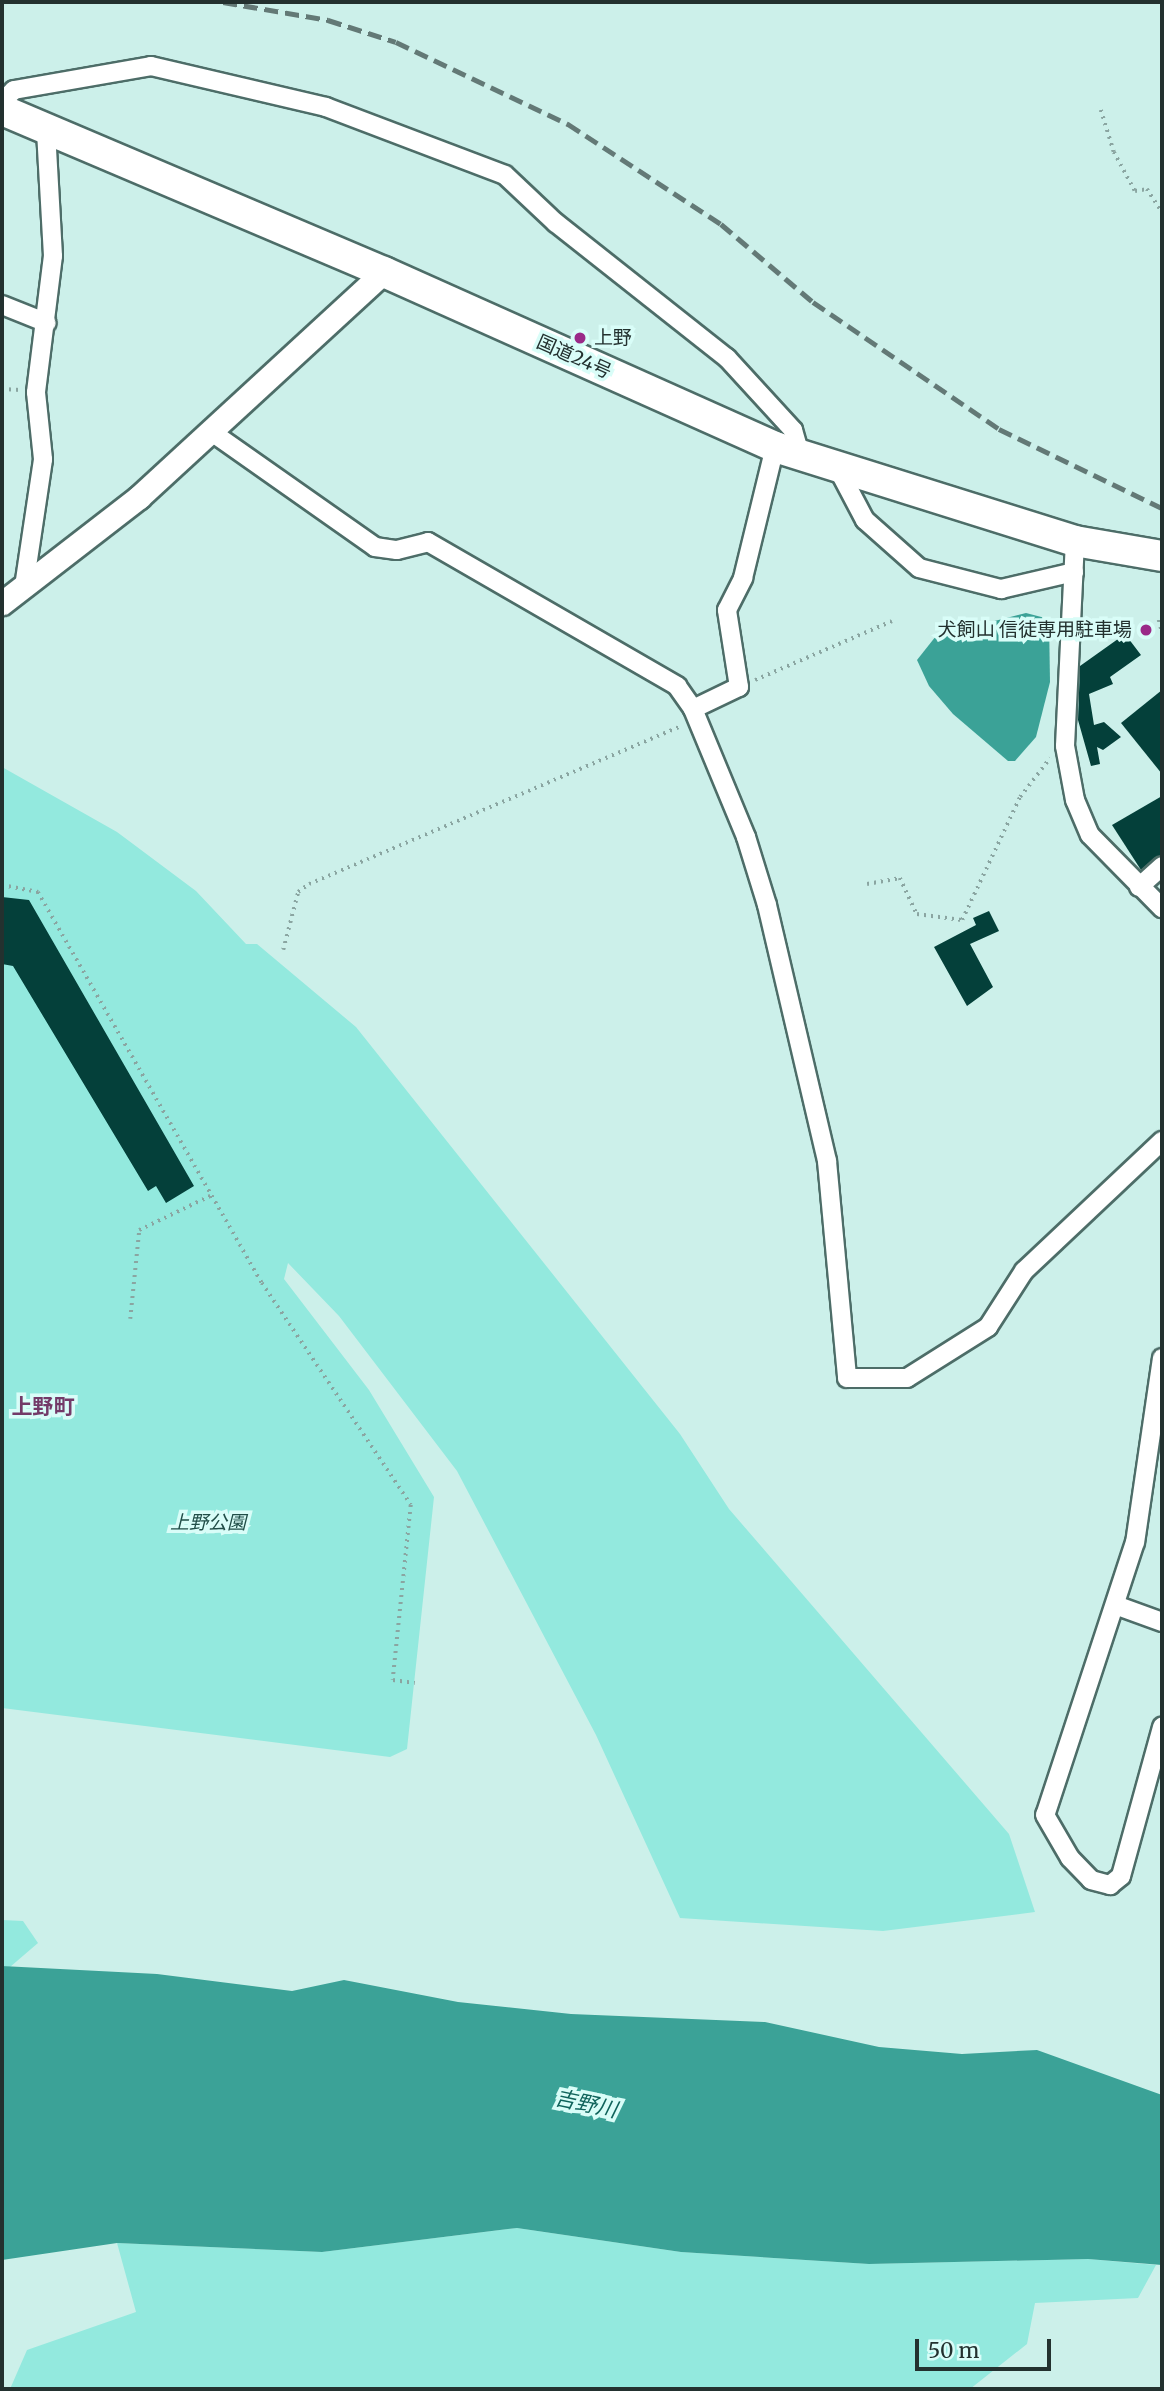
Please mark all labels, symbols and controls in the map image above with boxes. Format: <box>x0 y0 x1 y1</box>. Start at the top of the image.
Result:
place label: 上野 <box>594 327 632 349</box>
street label: 国道24号 <box>533 330 615 384</box>
marker: 上野 <box>572 330 588 346</box>
place label: 犬飼山 信徒専用駐車場 <box>937 619 1132 641</box>
marker: 犬飼山 信徒専用駐車場 <box>1138 622 1154 638</box>
district label: 上野町 <box>12 1394 74 1420</box>
park label: 上野公園 <box>170 1512 246 1534</box>
water label: 吉野川 <box>553 2085 619 2123</box>
scale bar <box>919 2324 1056 2368</box>
text: 50 m <box>928 2337 979 2364</box>

